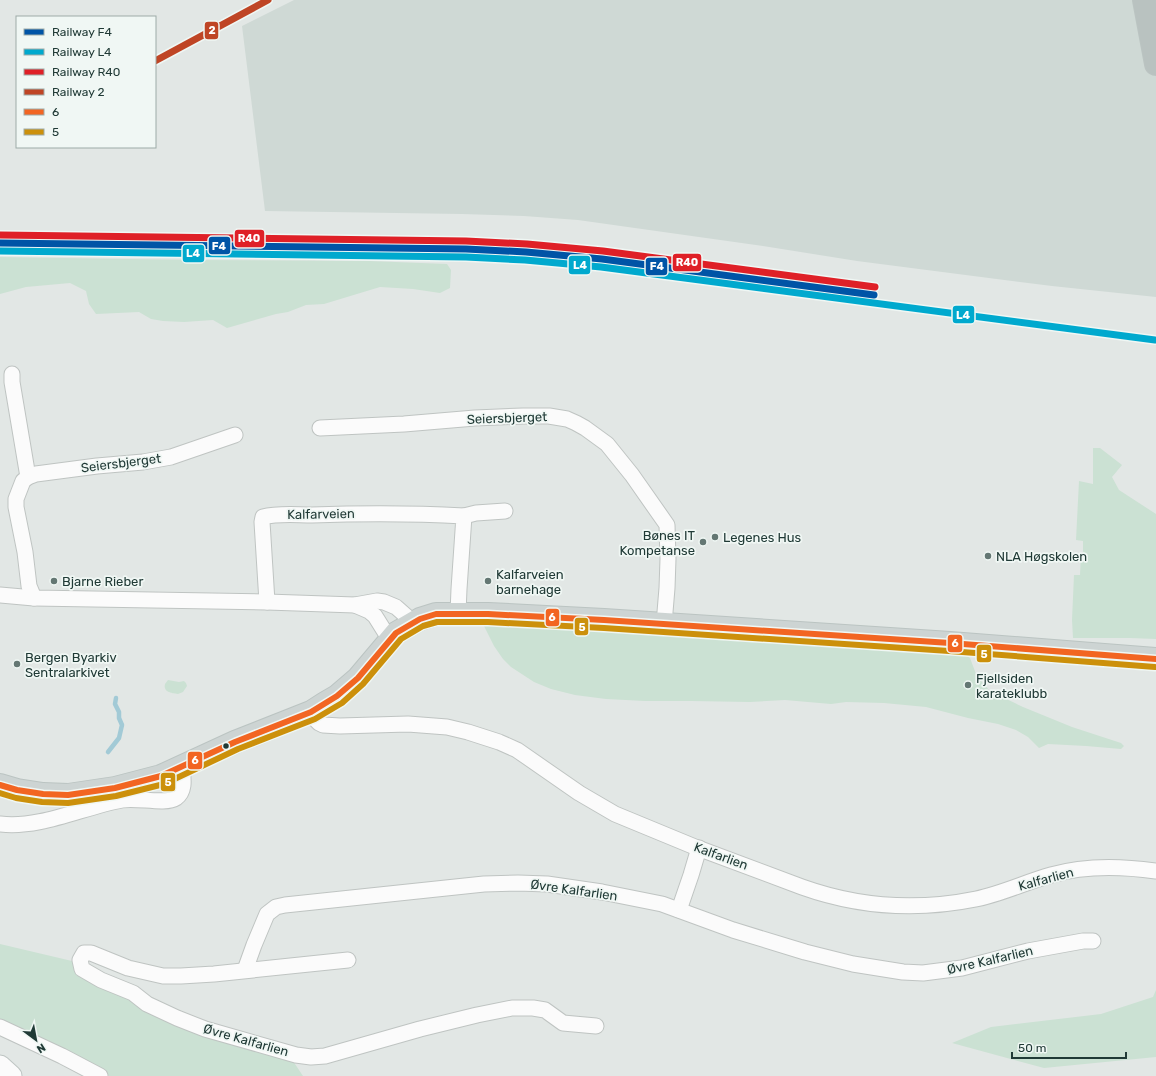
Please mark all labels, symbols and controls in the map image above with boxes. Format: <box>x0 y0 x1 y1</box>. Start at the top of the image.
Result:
legend <box>16 16 156 148</box>
line badge: 2 <box>204 21 219 40</box>
text: 2 <box>208 24 216 37</box>
text: Railway F4 <box>52 25 112 39</box>
text: Railway L4 <box>52 45 112 59</box>
text: Railway R40 <box>52 65 120 79</box>
text: Railway 2 <box>52 85 105 99</box>
text: 6 <box>52 105 59 119</box>
text: 5 <box>52 125 59 139</box>
line badge: R40 <box>234 229 265 248</box>
text: R40 <box>238 232 260 245</box>
line badge: F4 <box>208 236 231 255</box>
text: F4 <box>212 240 227 253</box>
line badge: L4 <box>182 244 205 263</box>
text: L4 <box>186 247 200 260</box>
line badge: R40 <box>672 253 702 272</box>
line badge: L4 <box>568 255 591 275</box>
text: R40 <box>676 256 698 269</box>
line badge: F4 <box>645 257 668 276</box>
text: L4 <box>573 259 587 272</box>
text: F4 <box>650 260 665 273</box>
line badge: L4 <box>952 305 975 324</box>
text: L4 <box>956 309 970 322</box>
street label: Seiersbjerget <box>466 409 548 428</box>
street label: Seiersbjerget <box>80 451 162 476</box>
street label: Kalfarveien <box>287 506 355 522</box>
place label: Bønes IT Kompetanse <box>620 528 695 558</box>
place label: Legenes Hus <box>723 530 802 546</box>
marker: Legenes Hus <box>710 532 720 542</box>
marker: Bønes IT Kompetanse <box>698 537 708 547</box>
place label: NLA Høgskolen <box>996 549 1087 565</box>
marker: NLA Høgskolen <box>983 551 993 561</box>
place label: Kalfarveien barnehage <box>496 567 564 598</box>
place label: Bjarne Rieber <box>62 574 143 589</box>
marker: Bjarne Rieber <box>49 576 59 586</box>
marker: Kalfarveien barnehage <box>483 576 493 586</box>
line badge: 6 <box>545 608 560 627</box>
text: 6 <box>548 611 556 624</box>
line badge: 5 <box>574 617 589 636</box>
text: 5 <box>578 621 586 634</box>
line badge: 6 <box>947 634 963 653</box>
text: 6 <box>951 637 959 650</box>
line badge: 5 <box>976 644 992 663</box>
text: 5 <box>980 648 988 661</box>
place label: Bergen Byarkiv Sentralarkivet <box>25 650 117 680</box>
marker: Bergen Byarkiv Sentralarkivet <box>12 659 22 669</box>
place label: Fjellsiden karateklubb <box>976 671 1047 701</box>
marker: Fjellsiden karateklubb <box>963 680 973 690</box>
unlabelled marker <box>221 741 231 751</box>
line badge: 6 <box>187 751 203 770</box>
text: 6 <box>191 754 199 767</box>
line badge: 5 <box>160 772 176 792</box>
text: 5 <box>164 776 172 789</box>
street label: Kalfarlien <box>692 839 750 873</box>
street label: Kalfarlien <box>1017 864 1075 894</box>
street label: Øvre Kalfarlien <box>529 876 619 904</box>
street label: Øvre Kalfarlien <box>946 943 1034 977</box>
north arrow <box>16 1020 56 1060</box>
street label: Øvre Kalfarlien <box>202 1021 290 1059</box>
scale bar <box>1012 1034 1126 1060</box>
text: N <box>34 1040 48 1056</box>
text: 50 m <box>1018 1041 1046 1055</box>

